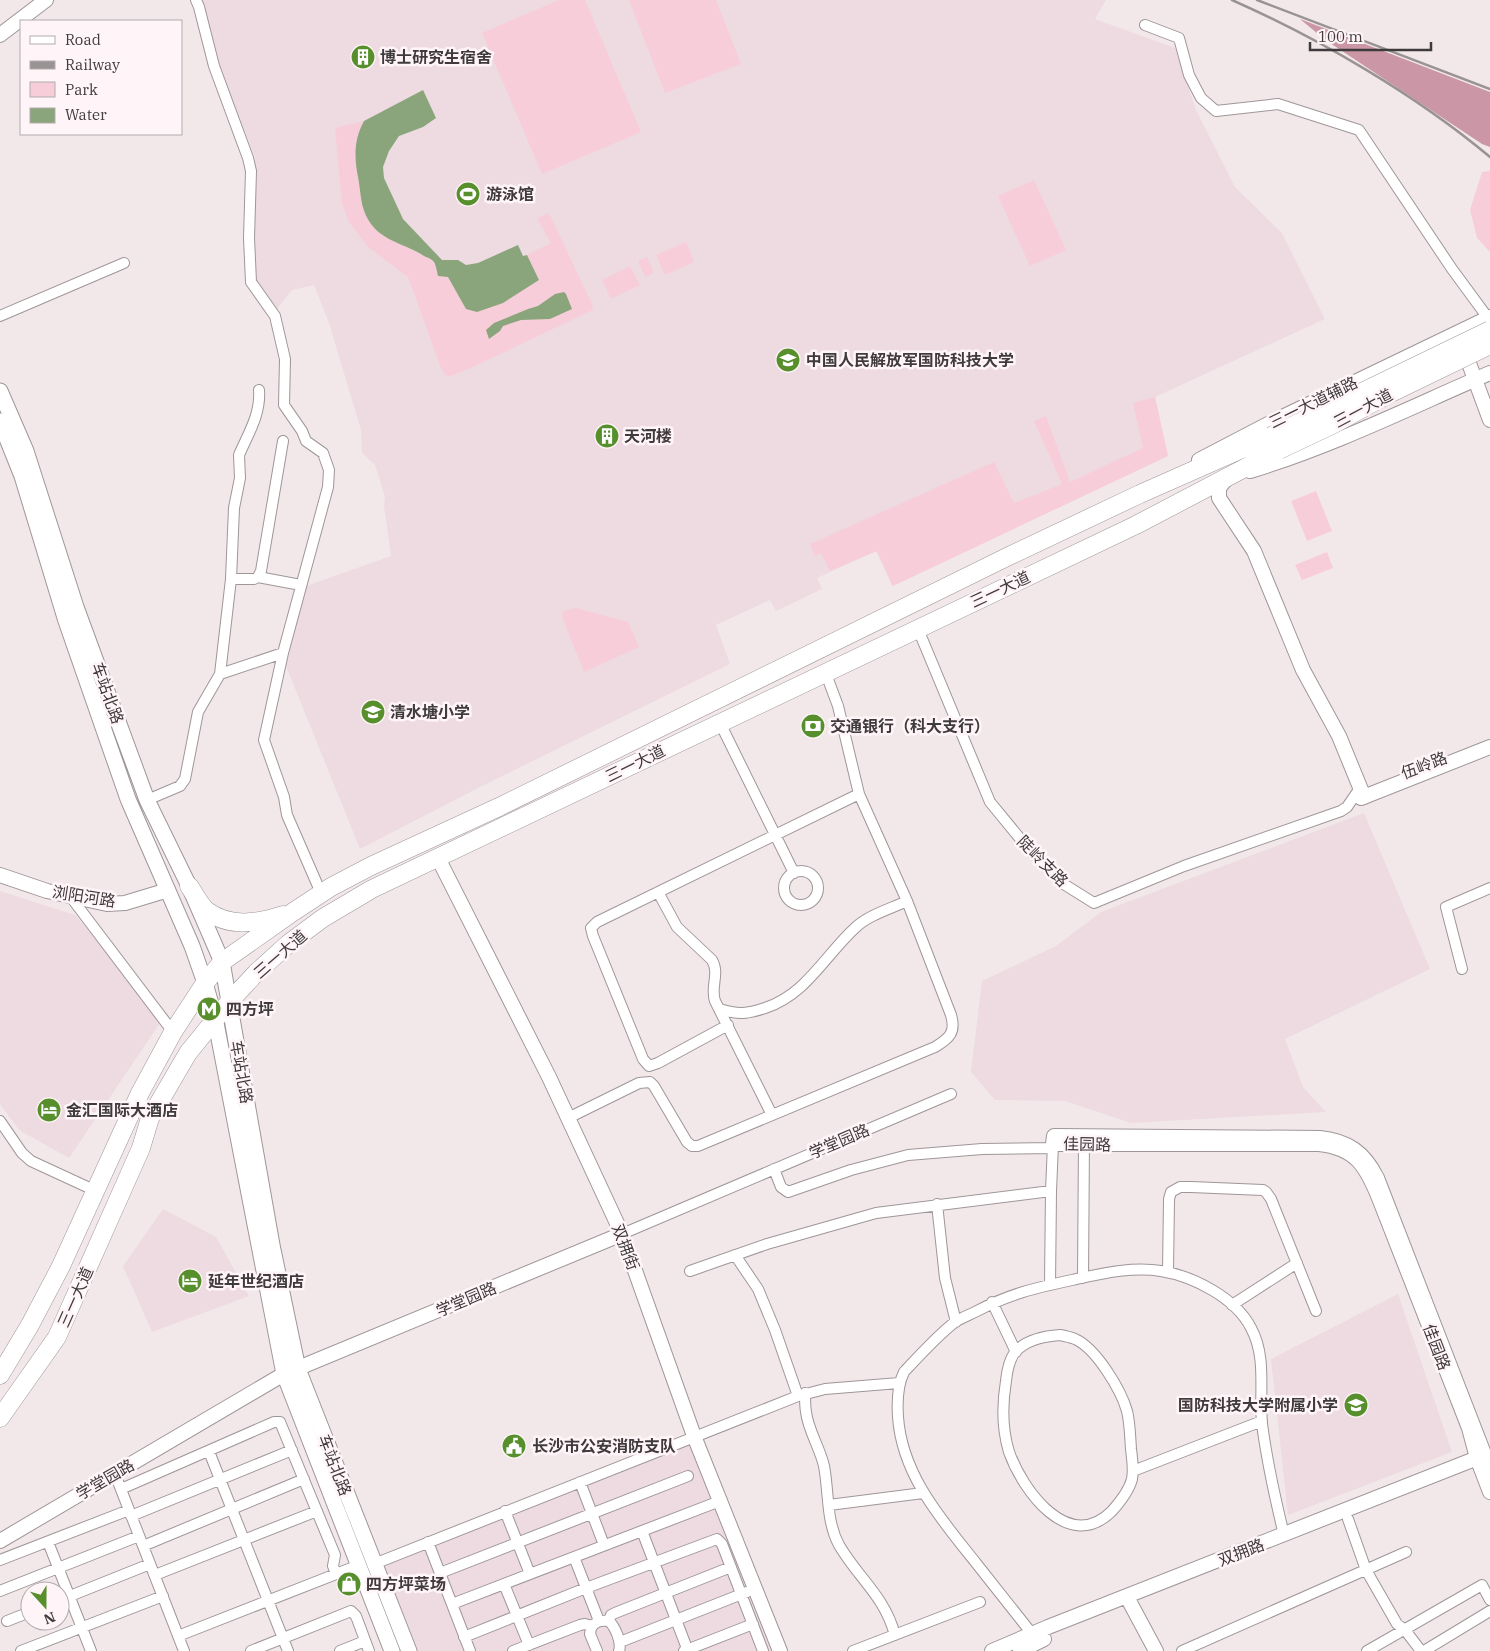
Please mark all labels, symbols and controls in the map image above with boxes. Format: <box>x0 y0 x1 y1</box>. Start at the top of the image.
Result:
legend <box>20 20 182 135</box>
scale bar <box>1310 20 1431 52</box>
text: 100 m <box>1318 27 1363 46</box>
text: Road <box>65 30 101 49</box>
building icon: 博士研究生宿舍 <box>350 44 376 70</box>
place label: 博士研究生宿舍 <box>380 47 492 67</box>
text: Railway <box>65 55 120 74</box>
text: Park <box>65 80 98 99</box>
text: Water <box>65 105 107 124</box>
sports icon: 游泳馆 <box>455 181 481 207</box>
place label: 游泳馆 <box>486 184 534 204</box>
school or university icon: 中国人民解放军国防科技大学 <box>775 347 801 373</box>
place label: 中国人民解放军国防科技大学 <box>806 350 1014 370</box>
street label: 三一大道辅路 <box>1265 372 1361 432</box>
street label: 三一大道 <box>1330 384 1396 432</box>
building icon: 天河楼 <box>594 423 620 449</box>
place label: 天河楼 <box>624 426 672 446</box>
street label: 三一大道 <box>967 566 1033 612</box>
street label: 车站北路 <box>88 660 128 726</box>
school or university icon: 清水塘小学 <box>360 699 386 725</box>
place label: 清水塘小学 <box>390 702 470 722</box>
bank icon: 交通银行（科大支行） <box>800 713 826 739</box>
place label: 交通银行（科大支行） <box>830 716 990 736</box>
street label: 三一大道 <box>602 740 668 786</box>
street label: 伍岭路 <box>1398 747 1450 783</box>
street label: 陡岭支路 <box>1013 831 1073 891</box>
street label: 浏阳河路 <box>51 881 117 911</box>
street label: 三一大道 <box>249 925 311 983</box>
metro station icon: 四方坪 <box>196 996 222 1022</box>
place label: 四方坪 <box>226 999 274 1019</box>
street label: 车站北路 <box>227 1039 257 1105</box>
hotel icon: 金汇国际大酒店 <box>36 1097 62 1123</box>
place label: 金汇国际大酒店 <box>66 1100 178 1120</box>
street label: 学堂园路 <box>806 1119 872 1163</box>
street label: 佳园路 <box>1063 1134 1111 1154</box>
street label: 双拥街 <box>608 1221 644 1273</box>
street label: 三一大道 <box>53 1264 97 1330</box>
hotel icon: 延年世纪酒店 <box>177 1268 203 1294</box>
place label: 延年世纪酒店 <box>208 1271 304 1291</box>
street label: 学堂园路 <box>433 1277 499 1321</box>
street label: 佳园路 <box>1419 1321 1455 1373</box>
school or university icon: 国防科技大学附属小学 <box>1343 1392 1369 1418</box>
place label: 国防科技大学附属小学 <box>1178 1395 1338 1415</box>
street label: 车站北路 <box>314 1432 356 1498</box>
public building icon: 长沙市公安消防支队 <box>501 1433 527 1459</box>
place label: 长沙市公安消防支队 <box>532 1436 676 1456</box>
street label: 学堂园路 <box>72 1454 138 1504</box>
street label: 双拥路 <box>1215 1534 1267 1570</box>
shop icon: 四方坪菜场 <box>336 1571 362 1597</box>
place label: 四方坪菜场 <box>366 1574 446 1594</box>
north arrow <box>20 1581 70 1631</box>
text: N <box>41 1608 58 1629</box>

